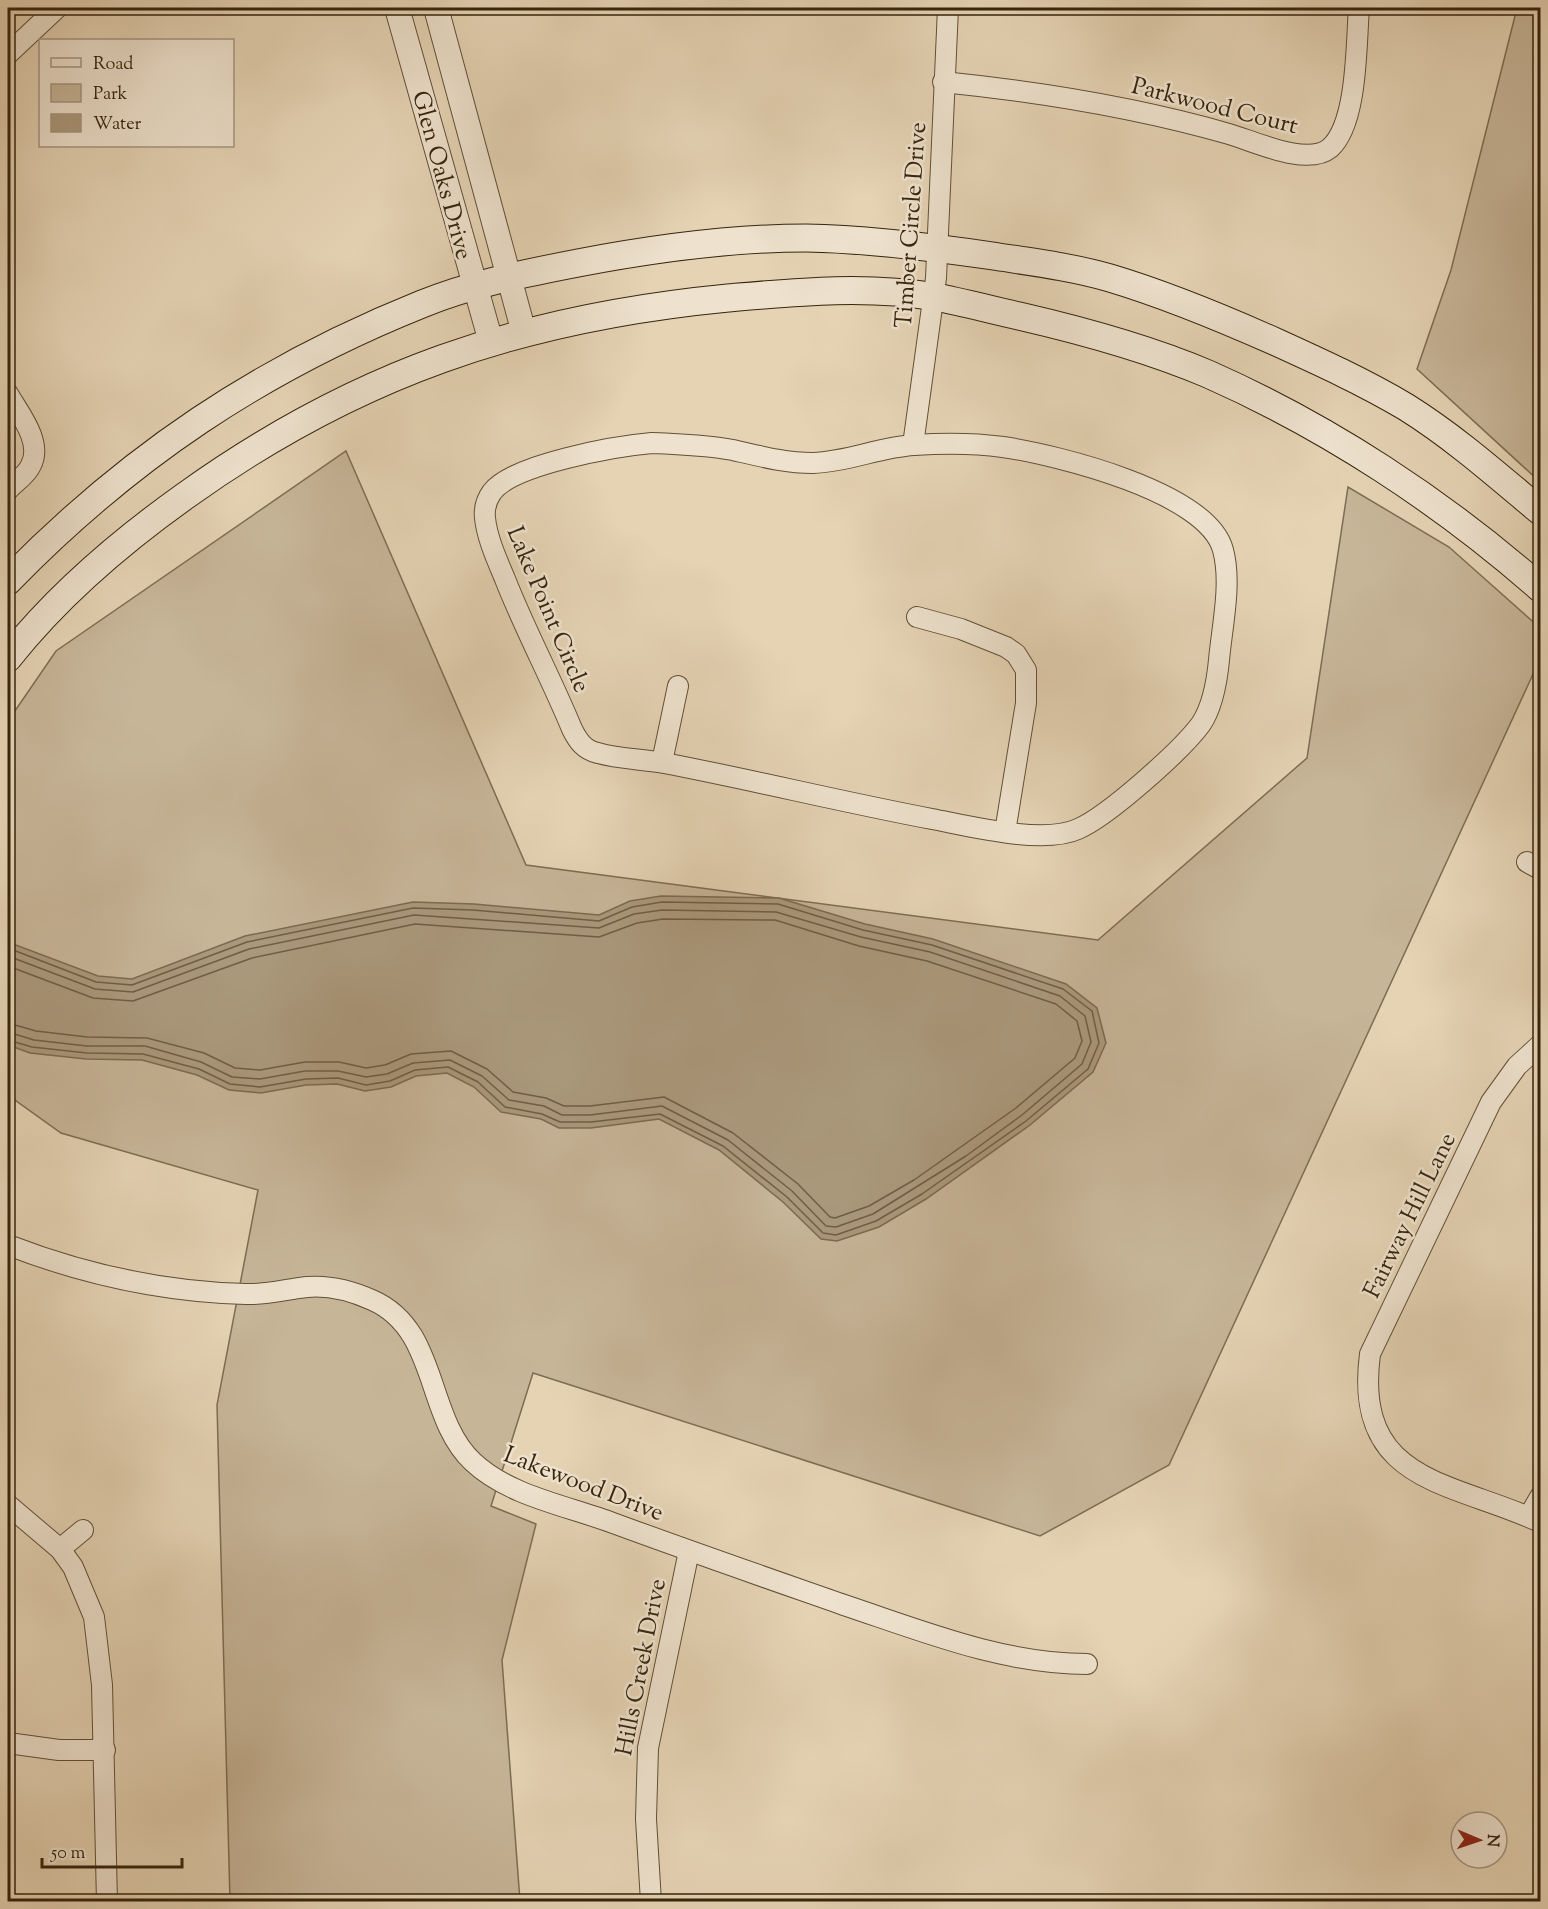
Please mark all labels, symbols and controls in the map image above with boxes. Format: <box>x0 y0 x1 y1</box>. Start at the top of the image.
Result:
legend <box>39 39 234 147</box>
text: Road <box>93 52 133 78</box>
street label: Parkwood Court <box>1128 70 1301 144</box>
text: Park <box>93 82 128 108</box>
street label: Glen Oaks Drive <box>402 87 480 264</box>
text: Water <box>93 112 142 138</box>
street label: Timber Circle Drive <box>888 121 936 329</box>
street label: Lake Point Circle <box>497 522 597 698</box>
street label: Fairway Hill Lane <box>1356 1127 1466 1304</box>
street label: Lakewood Drive <box>498 1439 668 1531</box>
street label: Hills Creek Drive <box>608 1576 676 1759</box>
north arrow <box>1449 1810 1509 1870</box>
scale bar <box>42 1831 182 1869</box>
text: N <box>1480 1834 1503 1847</box>
text: 50 m <box>50 1841 86 1867</box>

